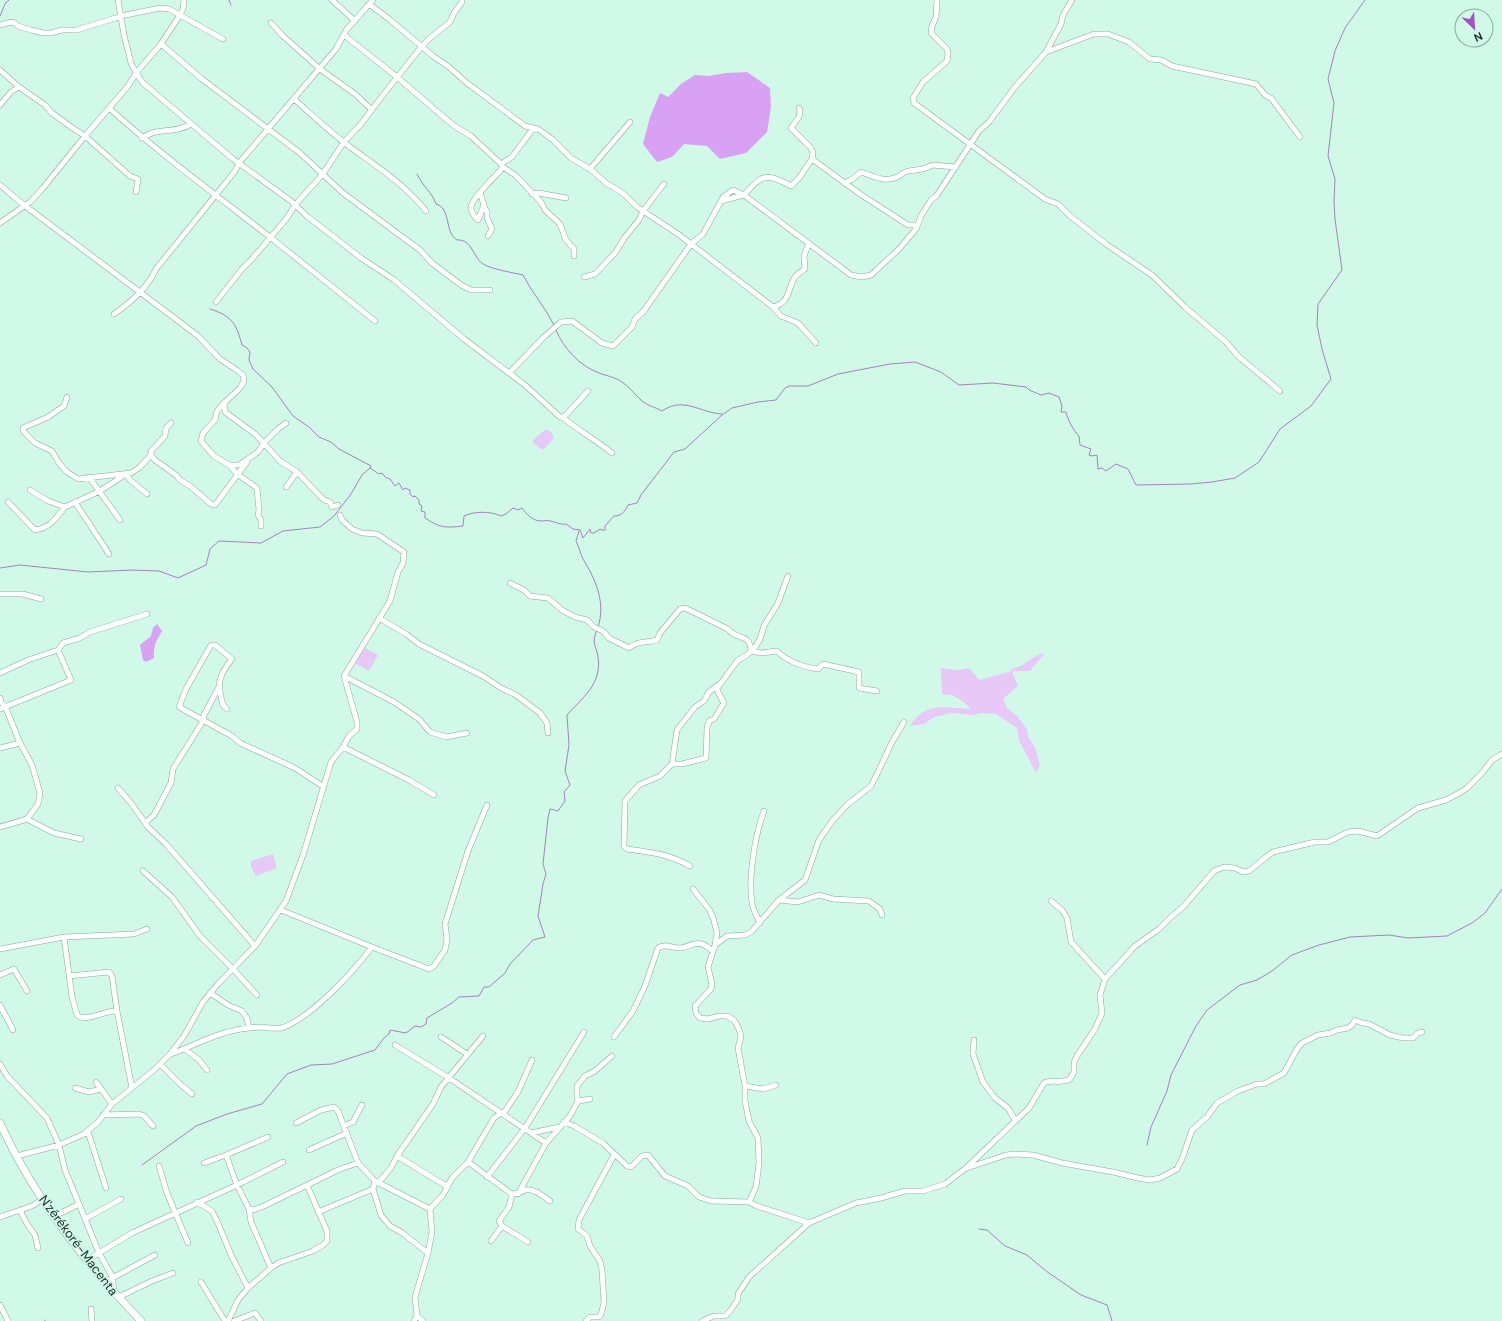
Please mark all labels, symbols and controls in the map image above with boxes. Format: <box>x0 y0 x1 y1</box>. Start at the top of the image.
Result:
north arrow <box>1454 8 1494 48</box>
text: N <box>1472 29 1485 45</box>
street label: N'zérékoré-Macenta <box>35 1192 122 1299</box>

